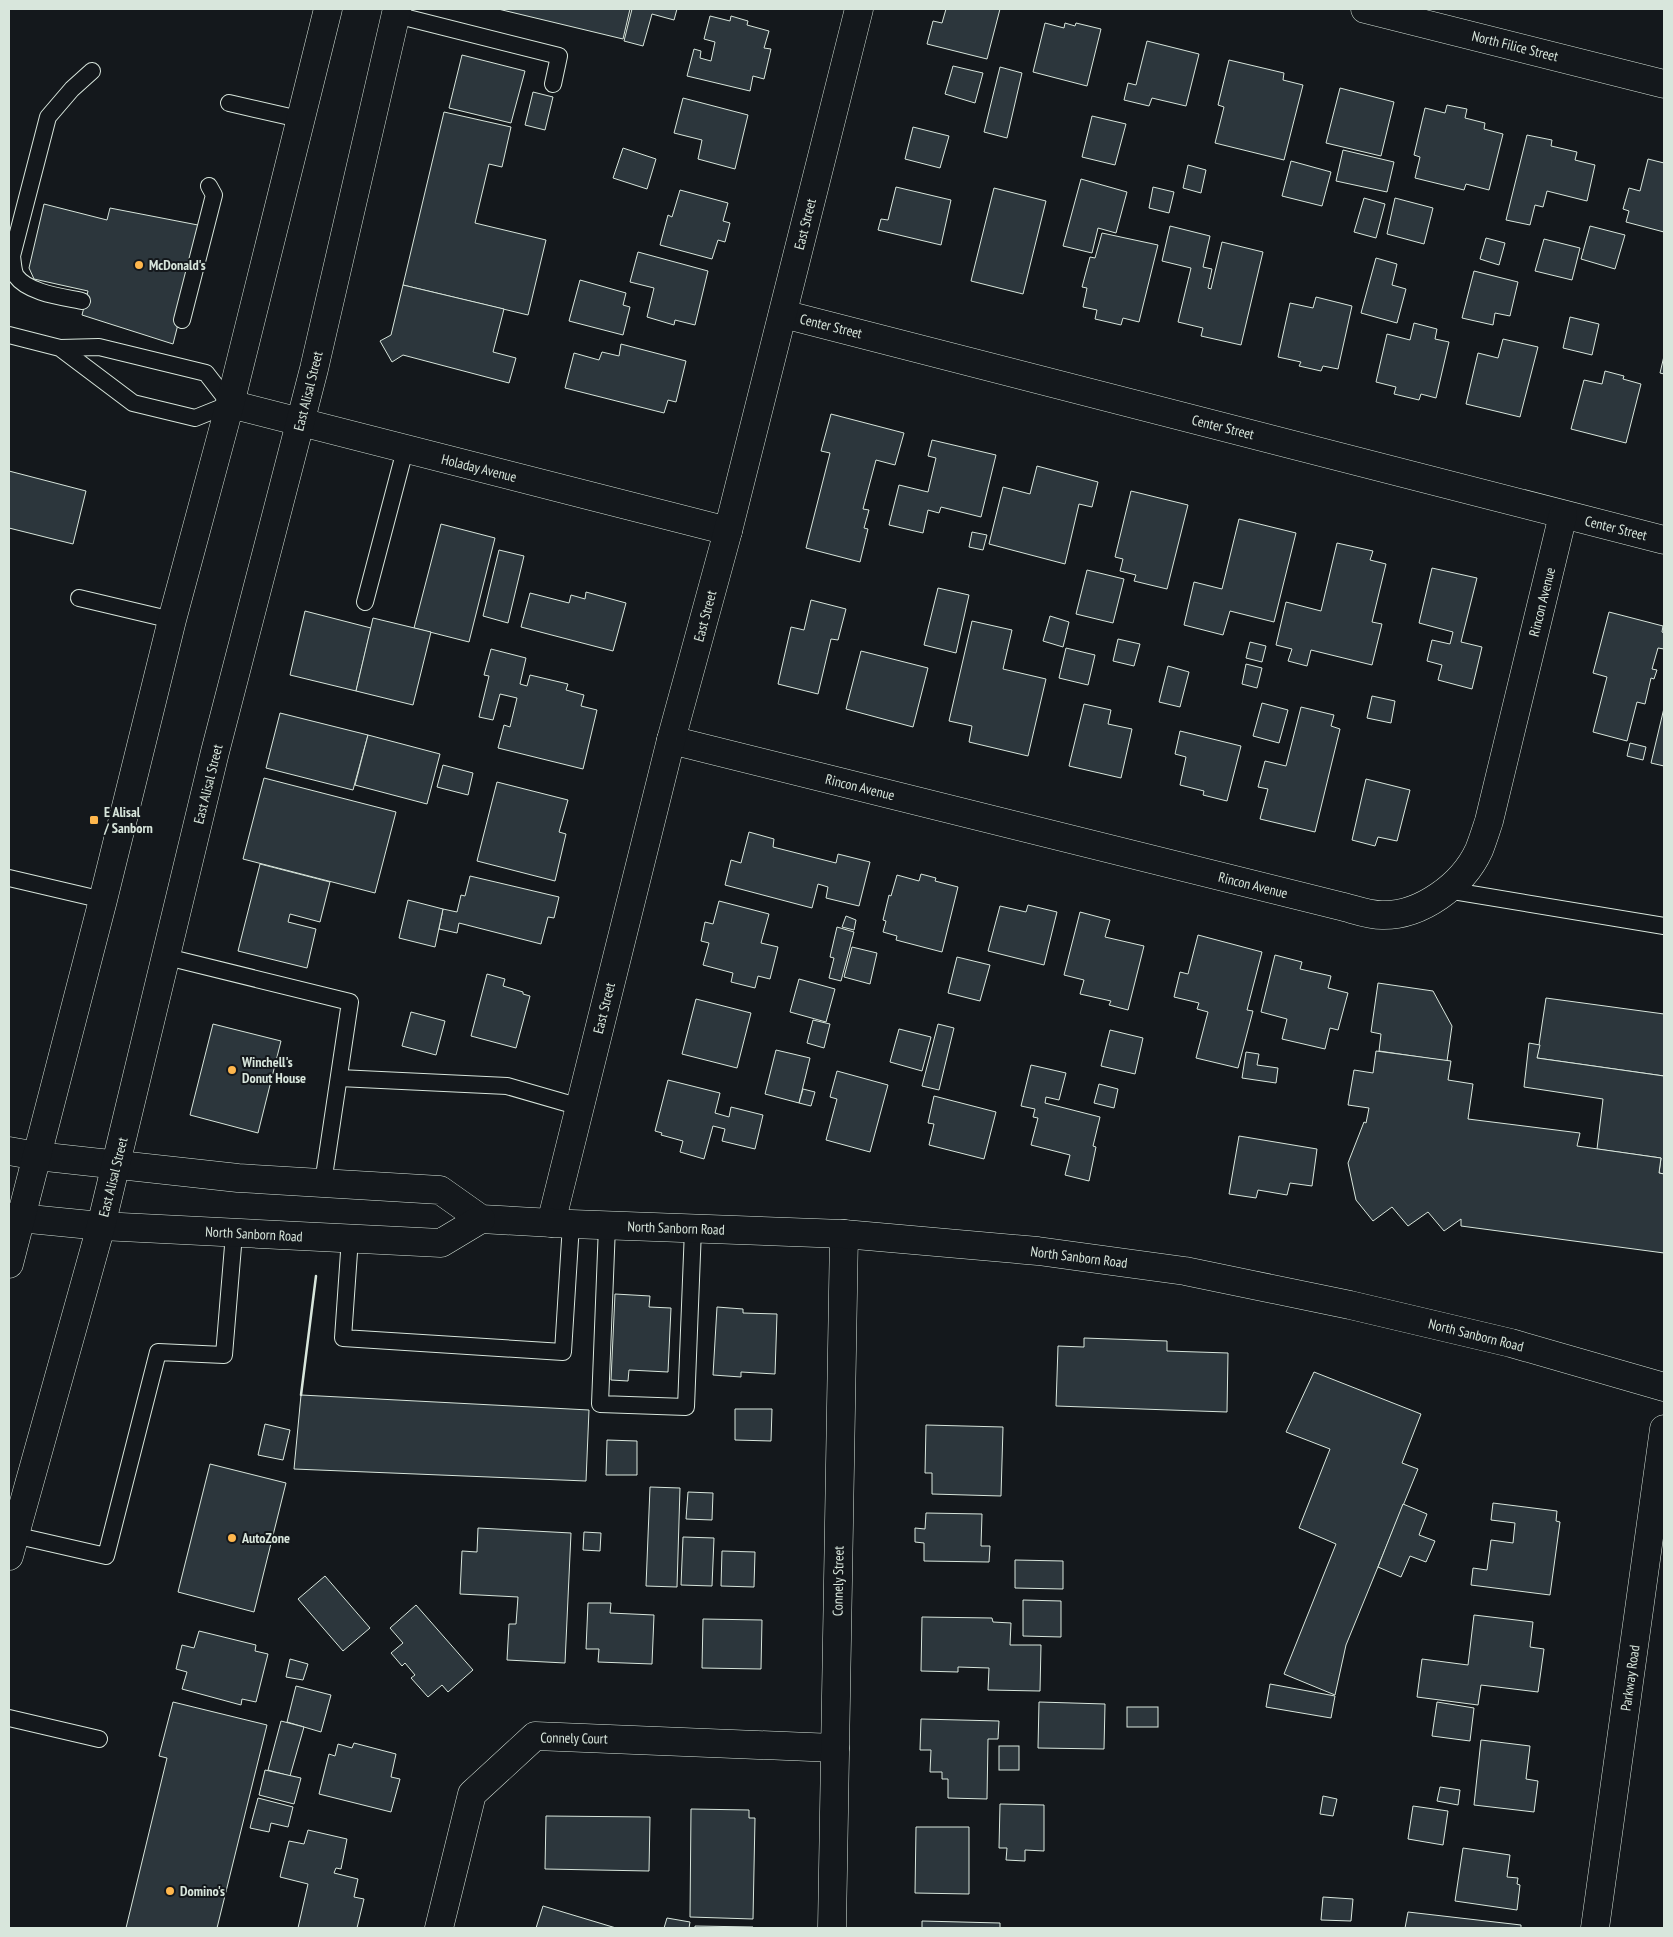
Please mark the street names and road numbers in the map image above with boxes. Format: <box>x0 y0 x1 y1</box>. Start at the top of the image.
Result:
street label: North Filice Street <box>1470 27 1560 65</box>
street label: East Street <box>790 196 820 251</box>
street label: Center Street <box>798 310 864 342</box>
street label: East Alisal Street <box>289 349 327 433</box>
street label: Center Street <box>1190 411 1256 443</box>
street label: Holaday Avenue <box>439 450 519 486</box>
street label: Center Street <box>1583 512 1649 544</box>
street label: Rincon Avenue <box>1525 565 1559 639</box>
street label: East Street <box>690 588 720 644</box>
street label: East Alisal Street <box>189 742 227 826</box>
street label: Rincon Avenue <box>823 770 897 804</box>
street label: Rincon Avenue <box>1216 868 1290 902</box>
street label: East Street <box>589 980 619 1035</box>
street label: East Alisal Street <box>94 1135 132 1219</box>
street label: North Sanborn Road <box>627 1217 725 1239</box>
street label: North Sanborn Road <box>205 1222 303 1246</box>
street label: North Sanborn Road <box>1030 1242 1128 1272</box>
street label: North Sanborn Road <box>1427 1314 1525 1356</box>
street label: Connely Street <box>828 1546 848 1616</box>
street label: Parkway Road <box>1616 1644 1644 1712</box>
street label: Connely Court <box>540 1728 608 1748</box>

